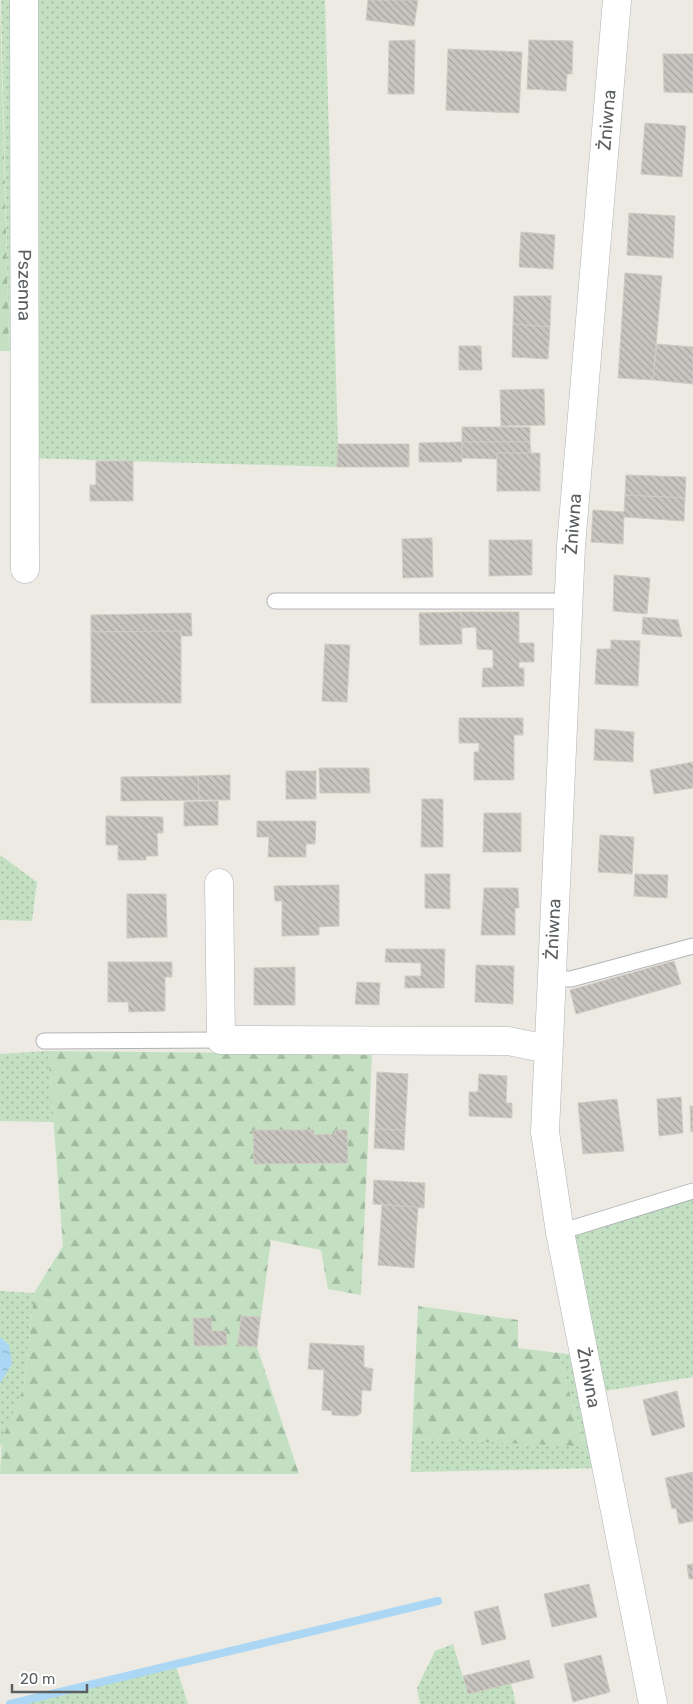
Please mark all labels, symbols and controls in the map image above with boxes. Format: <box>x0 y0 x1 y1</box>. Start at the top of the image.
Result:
street label: Żniwna <box>593 89 621 151</box>
street label: Pszenna <box>13 249 36 321</box>
street label: Żniwna <box>560 493 586 555</box>
street label: Żniwna <box>540 898 566 960</box>
street label: Żniwna <box>572 1345 605 1410</box>
scale bar <box>12 1662 88 1694</box>
text: 20 m <box>20 1670 55 1688</box>

